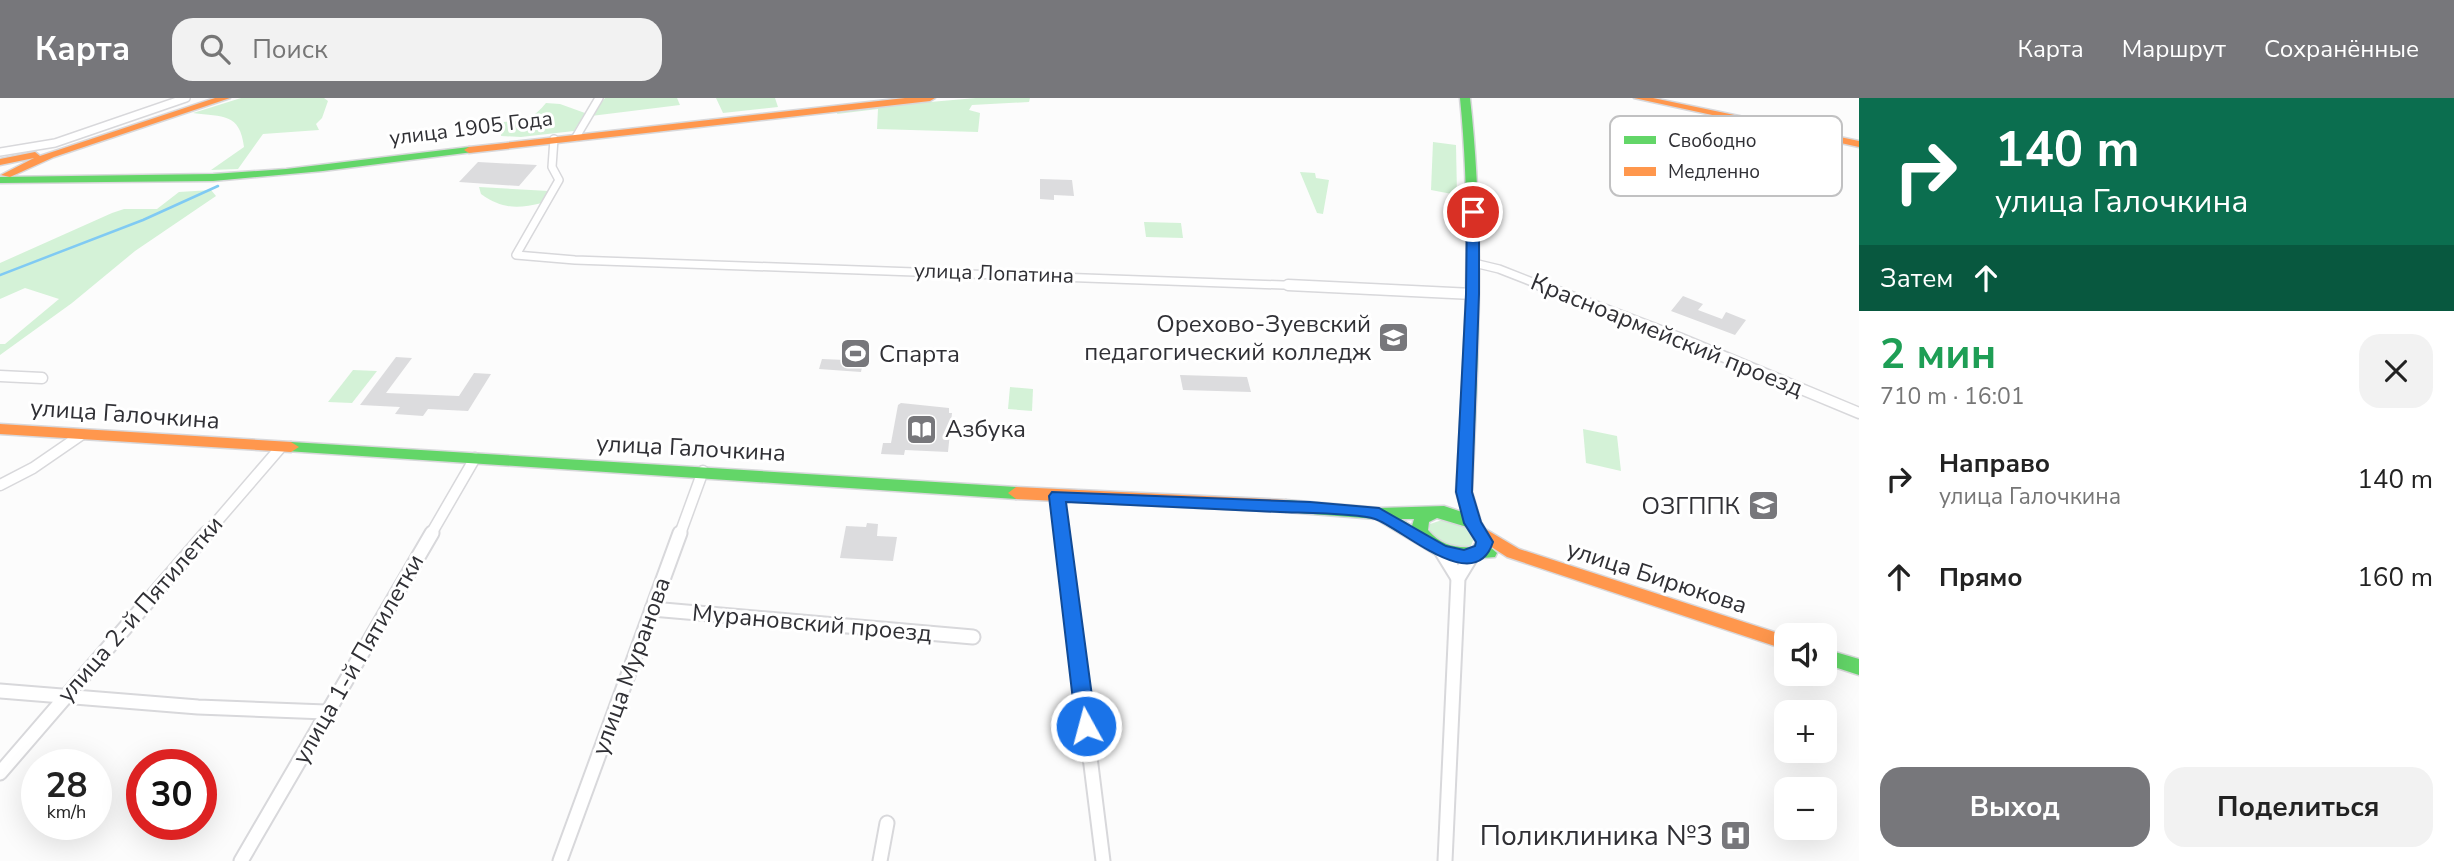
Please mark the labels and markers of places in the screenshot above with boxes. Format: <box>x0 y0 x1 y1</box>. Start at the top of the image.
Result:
pin <box>1443 182 1503 242</box>
place label: Орехово-Зуевский педагогический колледж <box>1084 308 1371 368</box>
school or university icon: Орехово-Зуевский педагогический колледж <box>1377 321 1411 355</box>
sports icon: Спарта <box>839 337 873 371</box>
place label: Спарта <box>879 338 960 370</box>
library icon: Азбука <box>905 412 939 446</box>
place label: Азбука <box>945 413 1026 445</box>
school or university icon: ОЗГППК <box>1746 489 1780 523</box>
place label: ОЗГППК <box>1642 490 1741 522</box>
place label: Поликлиника №3 <box>1480 817 1713 855</box>
hospital icon: Поликлиника №3 <box>1719 819 1753 853</box>

